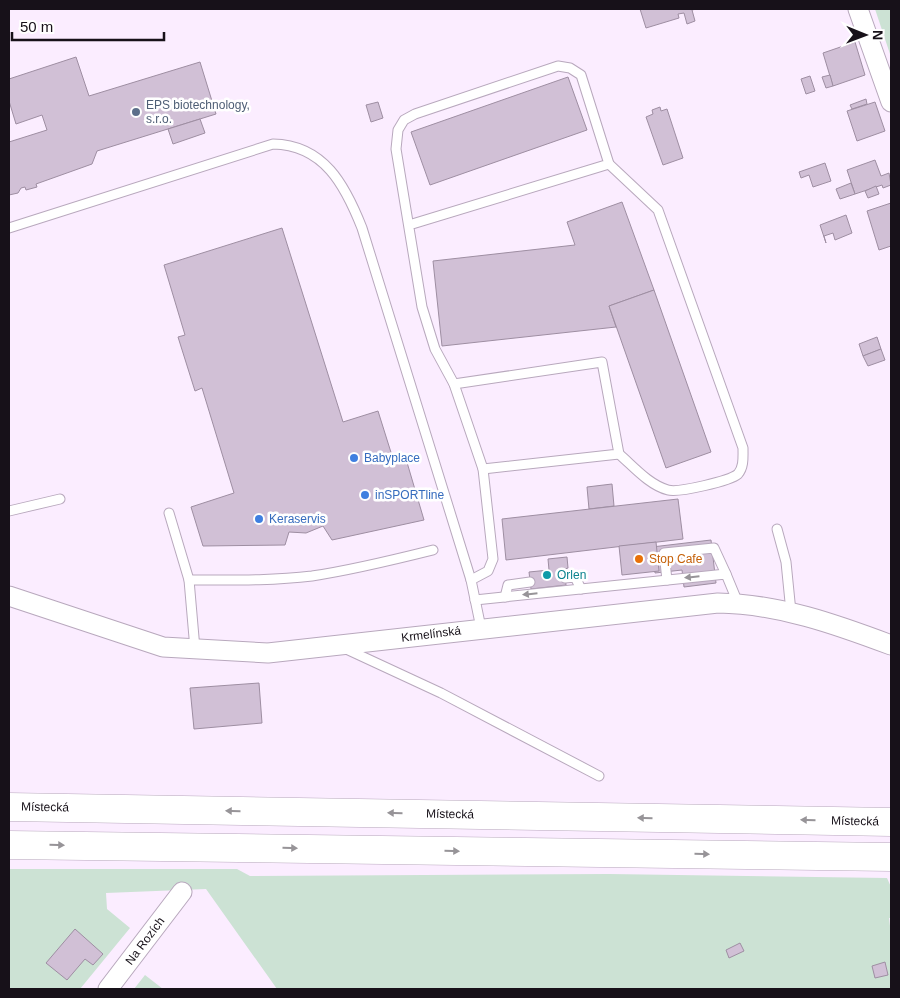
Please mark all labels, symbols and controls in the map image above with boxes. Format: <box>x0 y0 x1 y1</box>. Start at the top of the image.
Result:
scale bar <box>12 10 165 42</box>
north arrow <box>840 10 890 60</box>
text: 50 m <box>20 18 53 35</box>
text: N <box>870 30 886 40</box>
place label: EPS biotechnology, s.r.o. <box>146 98 250 126</box>
marker: EPS biotechnology, s.r.o. <box>130 106 142 118</box>
place label: Babyplace <box>364 451 420 465</box>
marker: Babyplace <box>348 452 360 464</box>
place label: inSPORTline <box>375 488 444 502</box>
marker: inSPORTline <box>359 489 371 501</box>
place label: Keraservis <box>269 512 326 526</box>
marker: Keraservis <box>253 513 265 525</box>
place label: Stop Cafe <box>649 552 703 566</box>
marker: Stop Cafe <box>633 553 645 565</box>
place label: Orlen <box>557 568 586 582</box>
marker: Orlen <box>541 569 553 581</box>
one-way arrow <box>683 574 699 582</box>
one-way arrow <box>522 590 538 598</box>
street label: Krmelínská <box>400 623 462 645</box>
street label: Místecká <box>21 800 69 814</box>
one-way arrow <box>224 806 240 814</box>
street label: Místecká <box>426 807 474 821</box>
one-way arrow <box>387 809 403 817</box>
one-way arrow <box>637 813 653 821</box>
street label: Místecká <box>831 814 879 828</box>
one-way arrow <box>799 816 815 824</box>
one-way arrow <box>50 841 66 849</box>
one-way arrow <box>282 845 298 853</box>
one-way arrow <box>445 847 461 855</box>
one-way arrow <box>695 850 711 858</box>
street label: Na Rozích <box>123 914 167 968</box>

